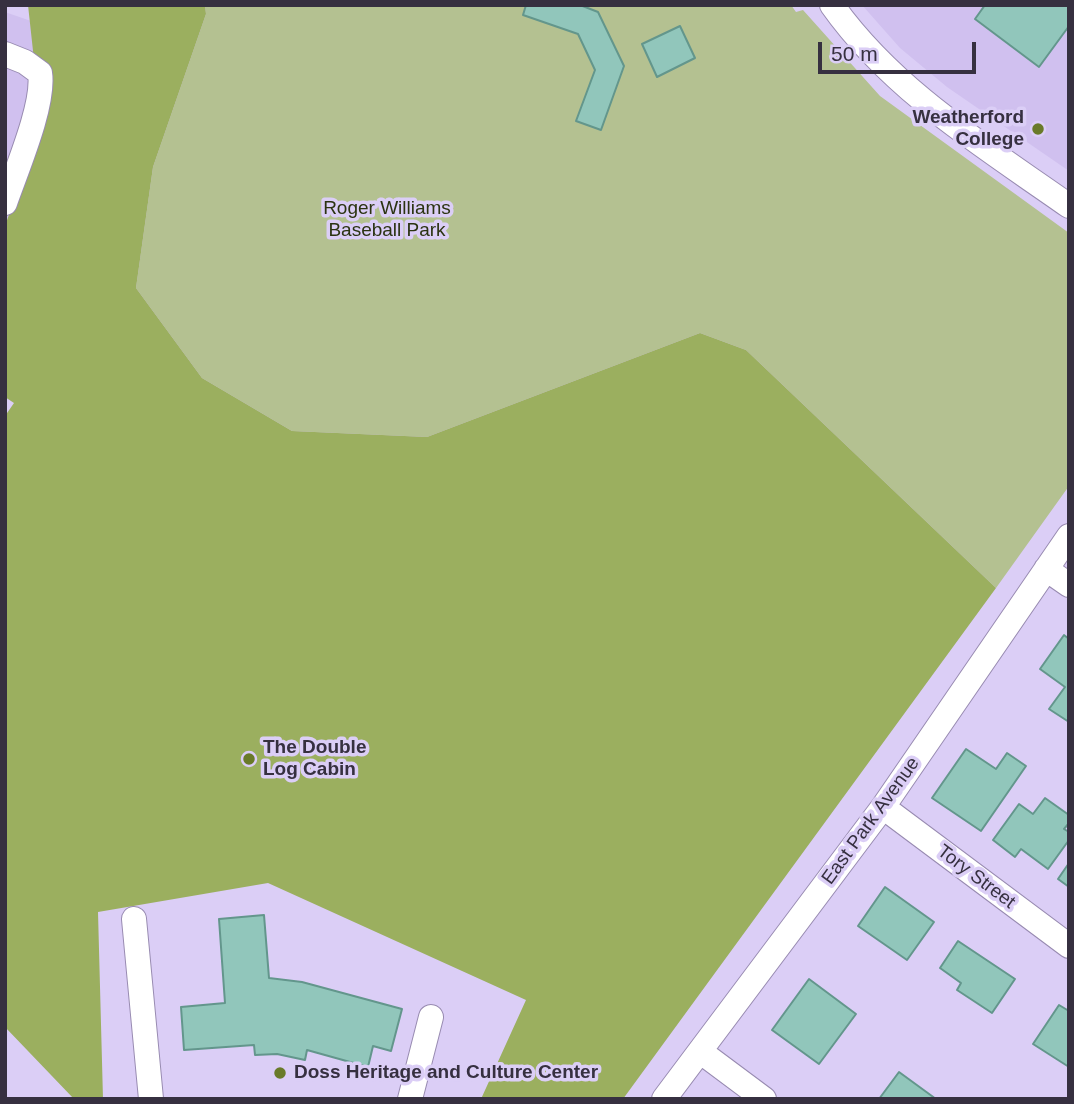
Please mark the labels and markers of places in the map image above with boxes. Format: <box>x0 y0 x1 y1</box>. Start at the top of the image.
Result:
place label: Weatherford College <box>912 107 1024 151</box>
marker: Weatherford College <box>1030 121 1046 137</box>
place label: The Double Log Cabin <box>263 737 366 781</box>
marker: The Double Log Cabin <box>241 751 257 767</box>
place label: Doss Heritage and Culture Center <box>294 1062 598 1084</box>
marker: Doss Heritage and Culture Center <box>272 1065 288 1081</box>

